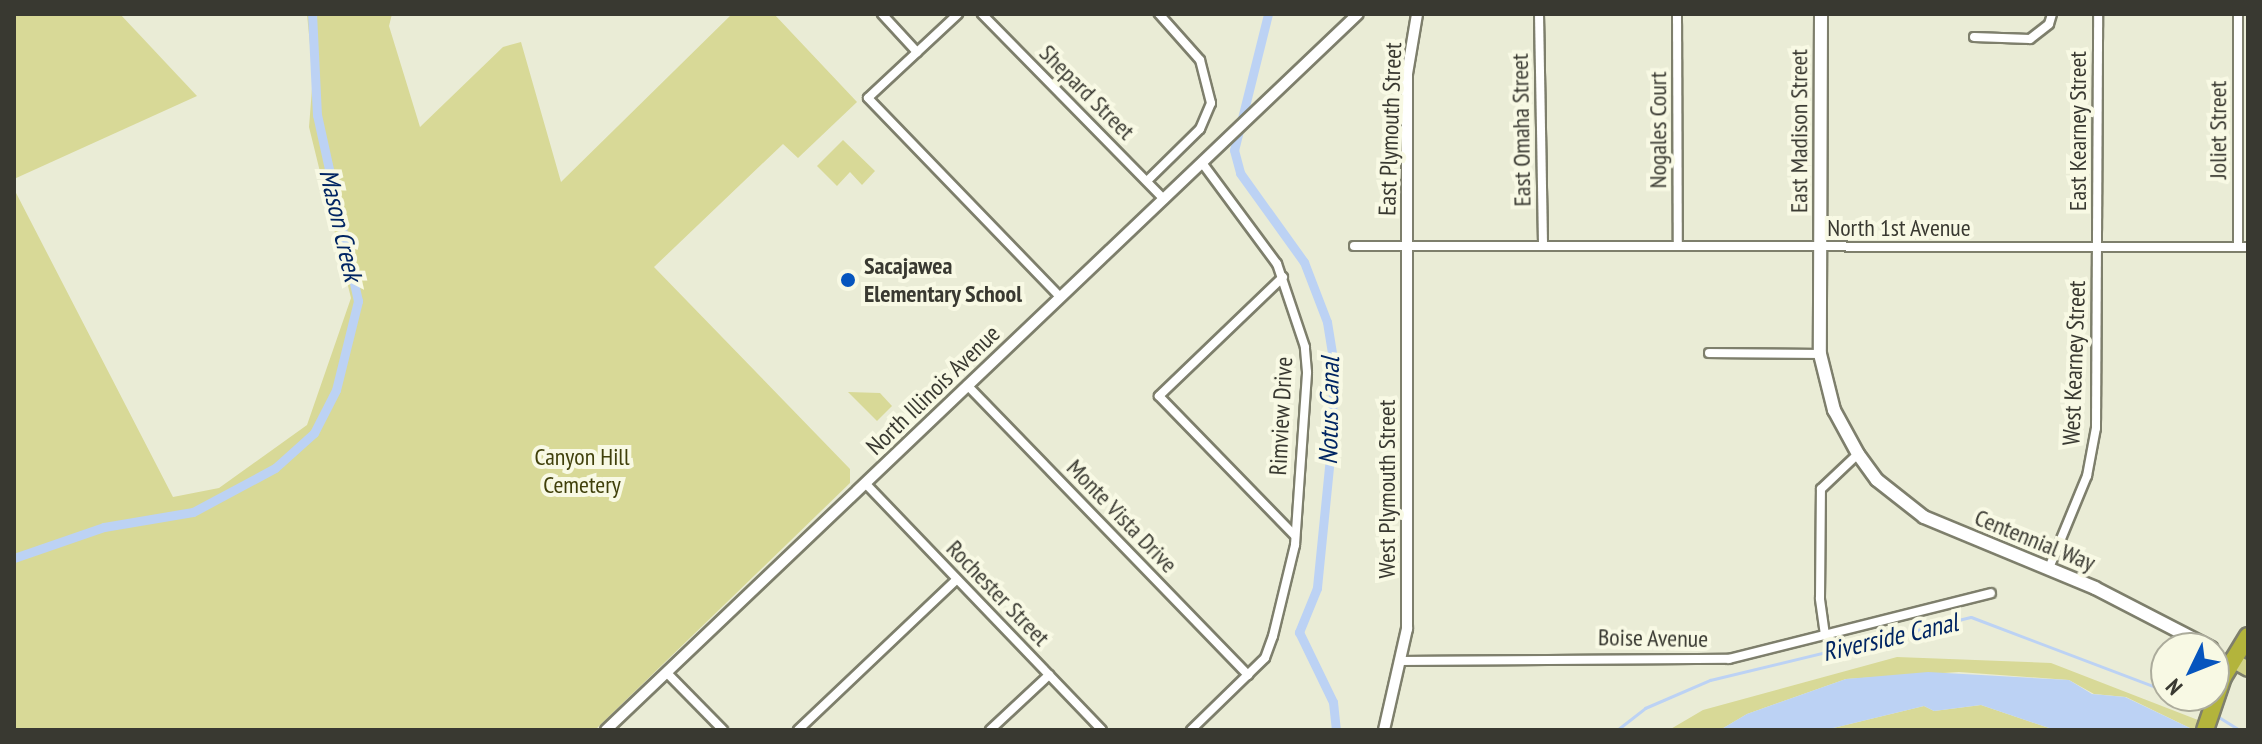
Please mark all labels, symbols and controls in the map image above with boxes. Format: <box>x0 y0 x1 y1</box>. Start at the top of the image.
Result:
street label: Shepard Street <box>1034 39 1140 145</box>
street label: East Plymouth Street <box>1373 42 1407 216</box>
street label: East Madison Street <box>1785 49 1813 213</box>
street label: East Kearney Street <box>2064 51 2092 211</box>
street label: East Omaha Street <box>1505 53 1537 207</box>
street label: Nogales Court <box>1644 72 1672 188</box>
street label: Joliet Street <box>2204 81 2232 179</box>
water label: Mason Creek <box>313 166 369 284</box>
street label: North 1st Avenue <box>1827 214 1971 242</box>
place label: Sacajawea Elementary School <box>864 252 1023 308</box>
marker: Sacajawea Elementary School <box>839 271 857 289</box>
street label: West Kearney Street <box>2057 280 2091 446</box>
street label: North Illinois Avenue <box>860 319 1006 461</box>
street label: Rimview Drive <box>1263 356 1299 476</box>
water label: Notus Canal <box>1312 357 1346 465</box>
street label: West Plymouth Street <box>1373 400 1401 578</box>
park label: Canyon Hill Cemetery <box>534 443 630 499</box>
street label: Monte Vista Drive <box>1061 453 1183 579</box>
street label: Centennial Way <box>1970 503 2100 577</box>
street label: Rochester Street <box>940 534 1056 652</box>
water label: Riverside Canal <box>1819 606 1961 668</box>
street label: Boise Avenue <box>1597 623 1709 653</box>
north arrow <box>2150 632 2230 712</box>
text: N <box>2160 673 2188 701</box>

